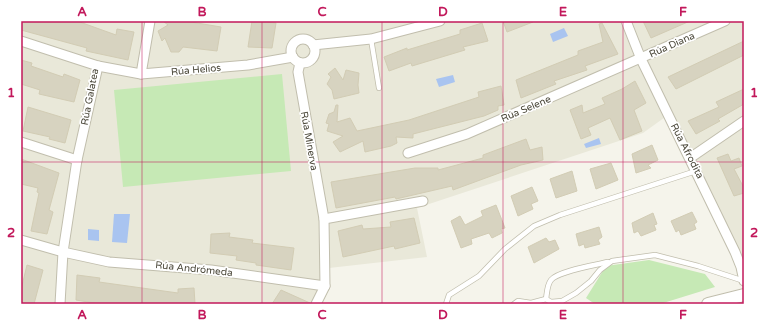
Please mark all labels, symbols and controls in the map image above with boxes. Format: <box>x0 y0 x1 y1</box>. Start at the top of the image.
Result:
text: A <box>77 4 87 20</box>
text: B <box>197 4 207 20</box>
text: C <box>317 4 327 20</box>
text: D <box>438 4 448 20</box>
text: E <box>559 4 567 20</box>
text: F <box>679 4 687 20</box>
street label: Rúa Diana <box>647 30 697 60</box>
street label: Rúa Helios <box>170 62 222 78</box>
street label: Rúa Galatea <box>79 68 101 126</box>
text: 1 <box>7 85 15 101</box>
text: 1 <box>750 85 758 101</box>
street label: Rúa Selene <box>499 93 553 125</box>
street label: Rúa Minerva <box>298 110 320 172</box>
street label: Rúa Afrodita <box>668 121 706 181</box>
text: 2 <box>7 225 15 241</box>
text: 2 <box>750 225 758 241</box>
street label: Rúa Andrómeda <box>155 259 233 279</box>
text: A <box>77 307 87 323</box>
text: B <box>197 307 207 323</box>
text: C <box>317 307 327 323</box>
text: D <box>438 307 448 323</box>
text: E <box>559 307 567 323</box>
text: F <box>679 307 687 323</box>

